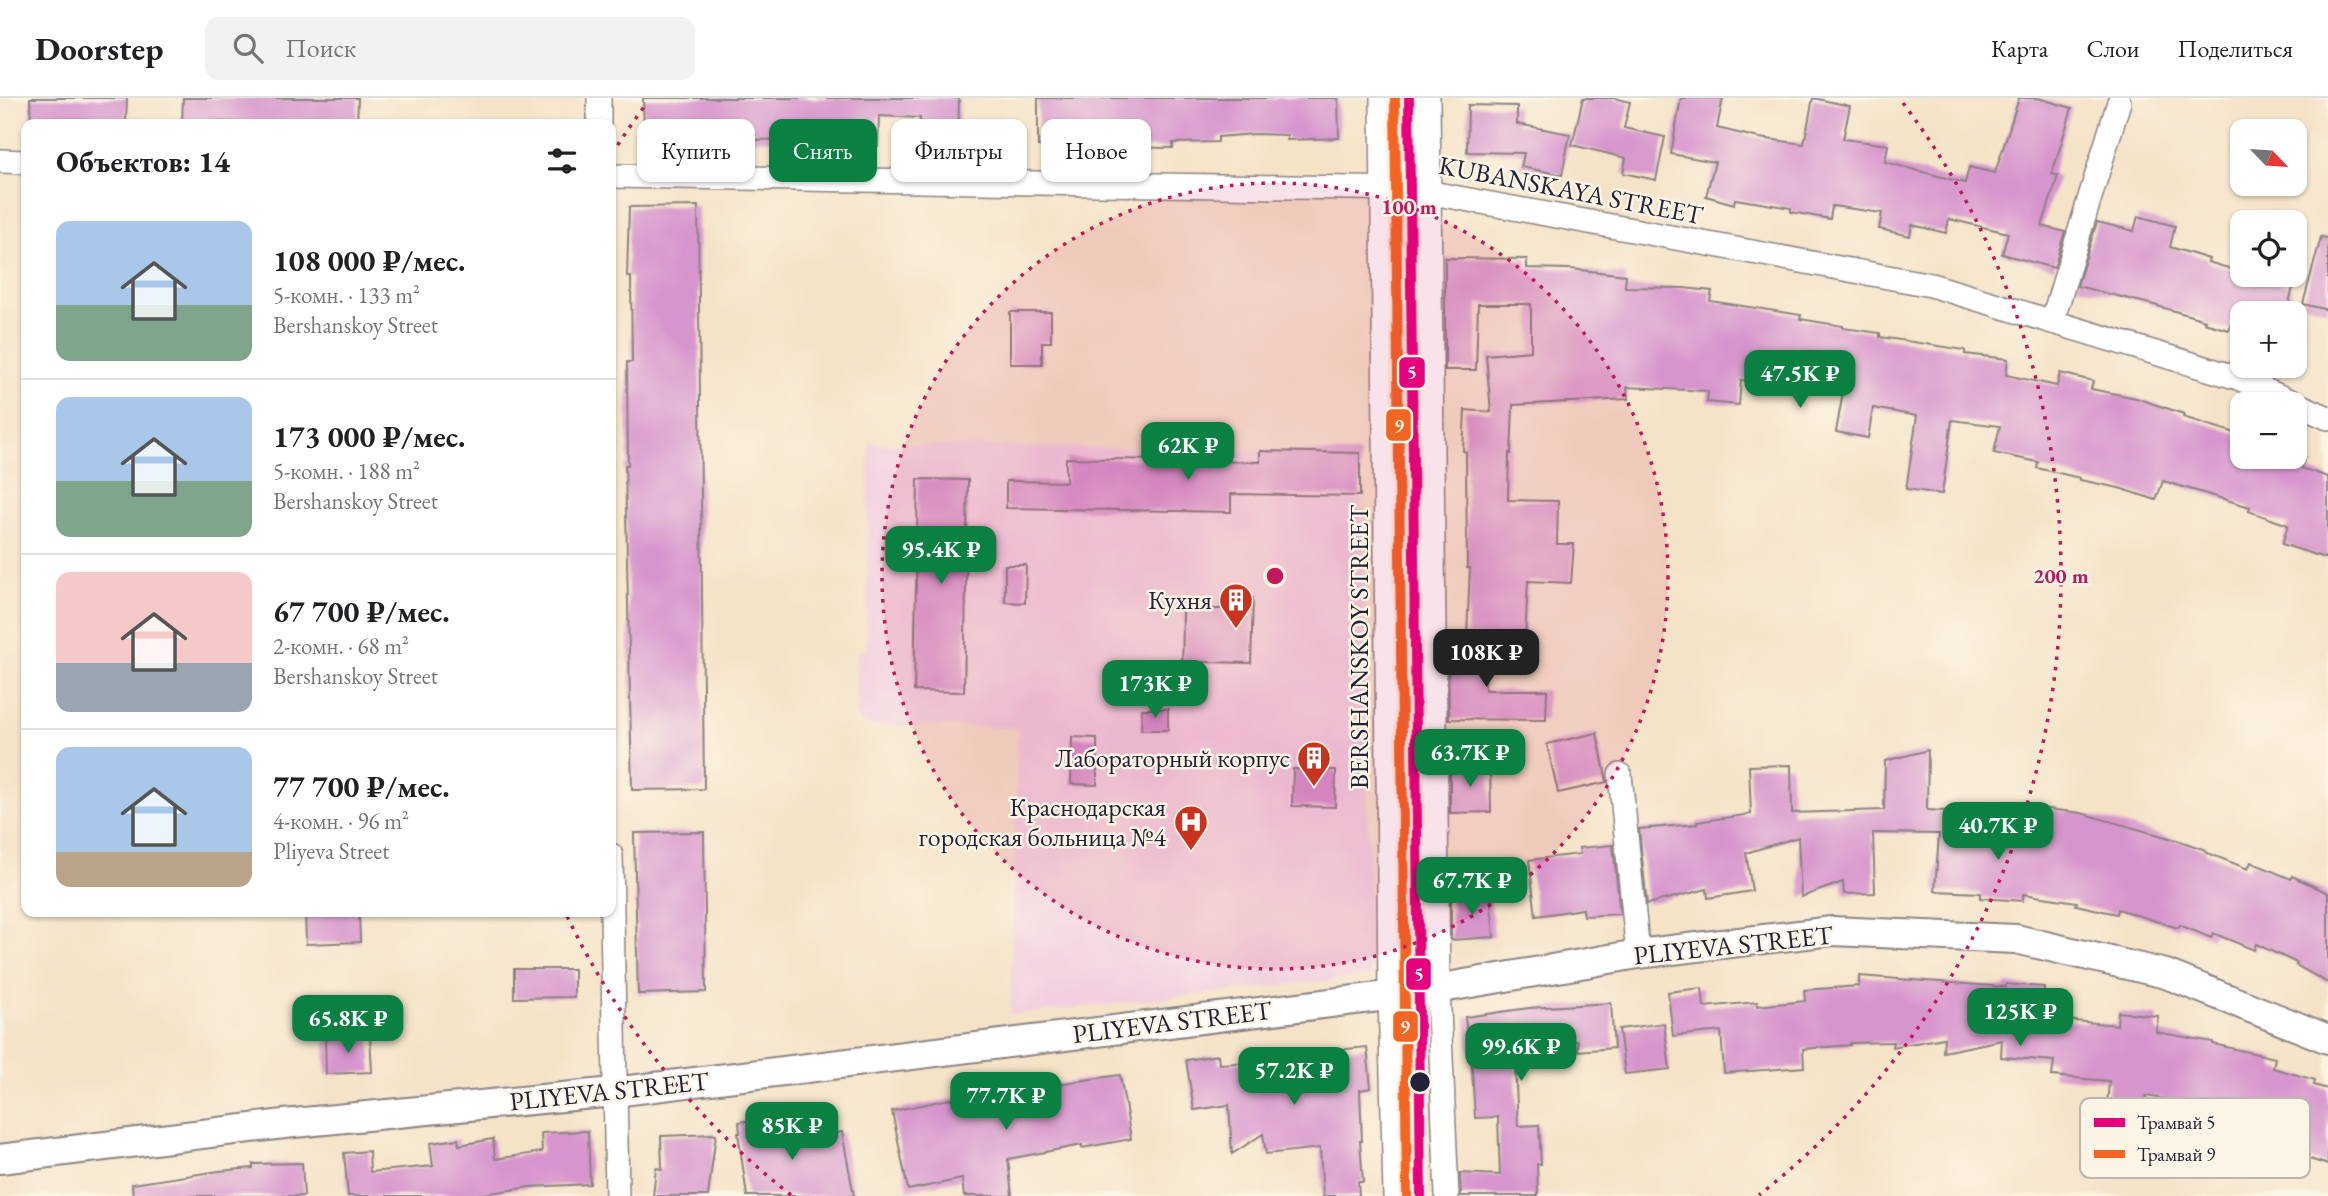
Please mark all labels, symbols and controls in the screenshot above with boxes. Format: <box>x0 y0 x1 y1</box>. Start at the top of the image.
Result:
search box <box>205 17 695 80</box>
text: Doorstep <box>35 27 163 70</box>
icon: search <box>229 29 267 67</box>
text: Поиск <box>285 31 356 65</box>
text: Карта <box>1991 33 2048 64</box>
text: Слои <box>2086 33 2140 64</box>
text: Поделиться <box>2178 33 2293 64</box>
chip: Купить <box>637 119 755 182</box>
chip: Снять <box>769 119 877 182</box>
chip: Фильтры <box>891 119 1027 182</box>
chip: Новое <box>1041 119 1151 182</box>
north arrow <box>2230 119 2306 196</box>
map controls <box>2230 119 2307 469</box>
text: Объектов: 14 <box>56 142 230 181</box>
icon: filters <box>543 142 581 180</box>
street label: KUBANSKAYA STREET <box>1436 148 1706 232</box>
text: 100 m <box>1381 193 1437 220</box>
button: locate <box>2230 210 2307 287</box>
text: 108 000 ₽/мес. <box>273 241 466 280</box>
icon: home <box>112 249 196 333</box>
text: 5-комн. · 133 m² <box>273 280 420 310</box>
button: + <box>2230 301 2307 378</box>
text: Bershanskoy Street <box>273 310 438 340</box>
pin: 47.5K ₽ <box>1735 350 1865 410</box>
line badge: 5 <box>1398 356 1426 389</box>
text: 47.5K ₽ <box>1760 358 1840 388</box>
text: 5 <box>1407 360 1417 385</box>
button: − <box>2230 392 2307 469</box>
line badge: 9 <box>1385 408 1412 442</box>
text: 9 <box>1394 413 1404 438</box>
text: 173 000 ₽/мес. <box>273 417 466 456</box>
pin: 62K ₽ <box>1139 422 1237 482</box>
icon: home <box>112 425 196 509</box>
text: 62K ₽ <box>1157 430 1219 460</box>
text: 5-комн. · 188 m² <box>273 456 420 486</box>
text: Bershanskoy Street <box>273 486 438 516</box>
street label: BERSHANSKOY STREET <box>1342 504 1376 789</box>
pin: 95.4K ₽ <box>876 526 1006 586</box>
text: 95.4K ₽ <box>901 534 981 564</box>
text: 200 m <box>2033 562 2089 589</box>
centre of rings <box>1263 564 1287 588</box>
building icon: Кухня <box>1217 581 1255 630</box>
place label: Кухня <box>1148 583 1212 617</box>
text: 67 700 ₽/мес. <box>273 592 450 631</box>
icon: home <box>112 600 196 684</box>
pin: 108K ₽ <box>1429 630 1543 689</box>
text: 2-комн. · 68 m² <box>273 631 409 661</box>
text: 108K ₽ <box>1449 637 1523 667</box>
pin: 173K ₽ <box>1098 660 1212 720</box>
text: Bershanskoy Street <box>273 661 438 691</box>
text: 173K ₽ <box>1118 668 1192 698</box>
pin: 63.7K ₽ <box>1405 730 1535 789</box>
text: 63.7K ₽ <box>1430 737 1510 767</box>
building icon: Лабораторный корпус <box>1295 739 1333 788</box>
place label: Лабораторный корпус <box>1055 741 1290 775</box>
text: 77 700 ₽/мес. <box>273 767 450 806</box>
icon: home <box>112 775 196 859</box>
place label: Краснодарская городская больница №4 <box>919 790 1167 854</box>
pin: 40.7K ₽ <box>1933 802 2063 862</box>
hospital icon: Краснодарская городская больница №4 <box>1172 803 1210 852</box>
text: 4-комн. · 96 m² <box>273 806 409 836</box>
text: 40.7K ₽ <box>1958 810 2038 840</box>
text: Pliyeva Street <box>273 836 389 866</box>
pin: 67.7K ₽ <box>1407 858 1537 917</box>
text: 67.7K ₽ <box>1432 865 1512 895</box>
street label: PLIYEVA STREET <box>1632 918 1835 972</box>
line badge: 5 <box>1405 957 1432 991</box>
text: 5 <box>1414 962 1424 987</box>
pin: 125K ₽ <box>1963 988 2077 1048</box>
street label: PLIYEVA STREET <box>1071 993 1274 1051</box>
pin: 65.8K ₽ <box>283 996 413 1055</box>
text: 125K ₽ <box>1983 996 2057 1026</box>
text: 65.8K ₽ <box>308 1003 388 1033</box>
line badge: 9 <box>1392 1010 1419 1043</box>
text: 9 <box>1400 1014 1410 1039</box>
pin: 99.6K ₽ <box>1456 1024 1586 1083</box>
text: 99.6K ₽ <box>1481 1031 1561 1061</box>
pin: 57.2K ₽ <box>1229 1048 1359 1107</box>
text: 57.2K ₽ <box>1254 1055 1334 1085</box>
street label: PLIYEVA STREET <box>508 1064 711 1118</box>
unlabelled marker <box>1408 1070 1432 1094</box>
pin: 77.7K ₽ <box>941 1072 1071 1132</box>
text: 77.7K ₽ <box>966 1080 1046 1110</box>
legend <box>2080 1098 2310 1178</box>
pin: 85K ₽ <box>743 1102 841 1162</box>
text: 85K ₽ <box>761 1110 823 1140</box>
text: Трамвай 5 <box>2137 1110 2215 1135</box>
text: Трамвай 9 <box>2137 1142 2215 1167</box>

